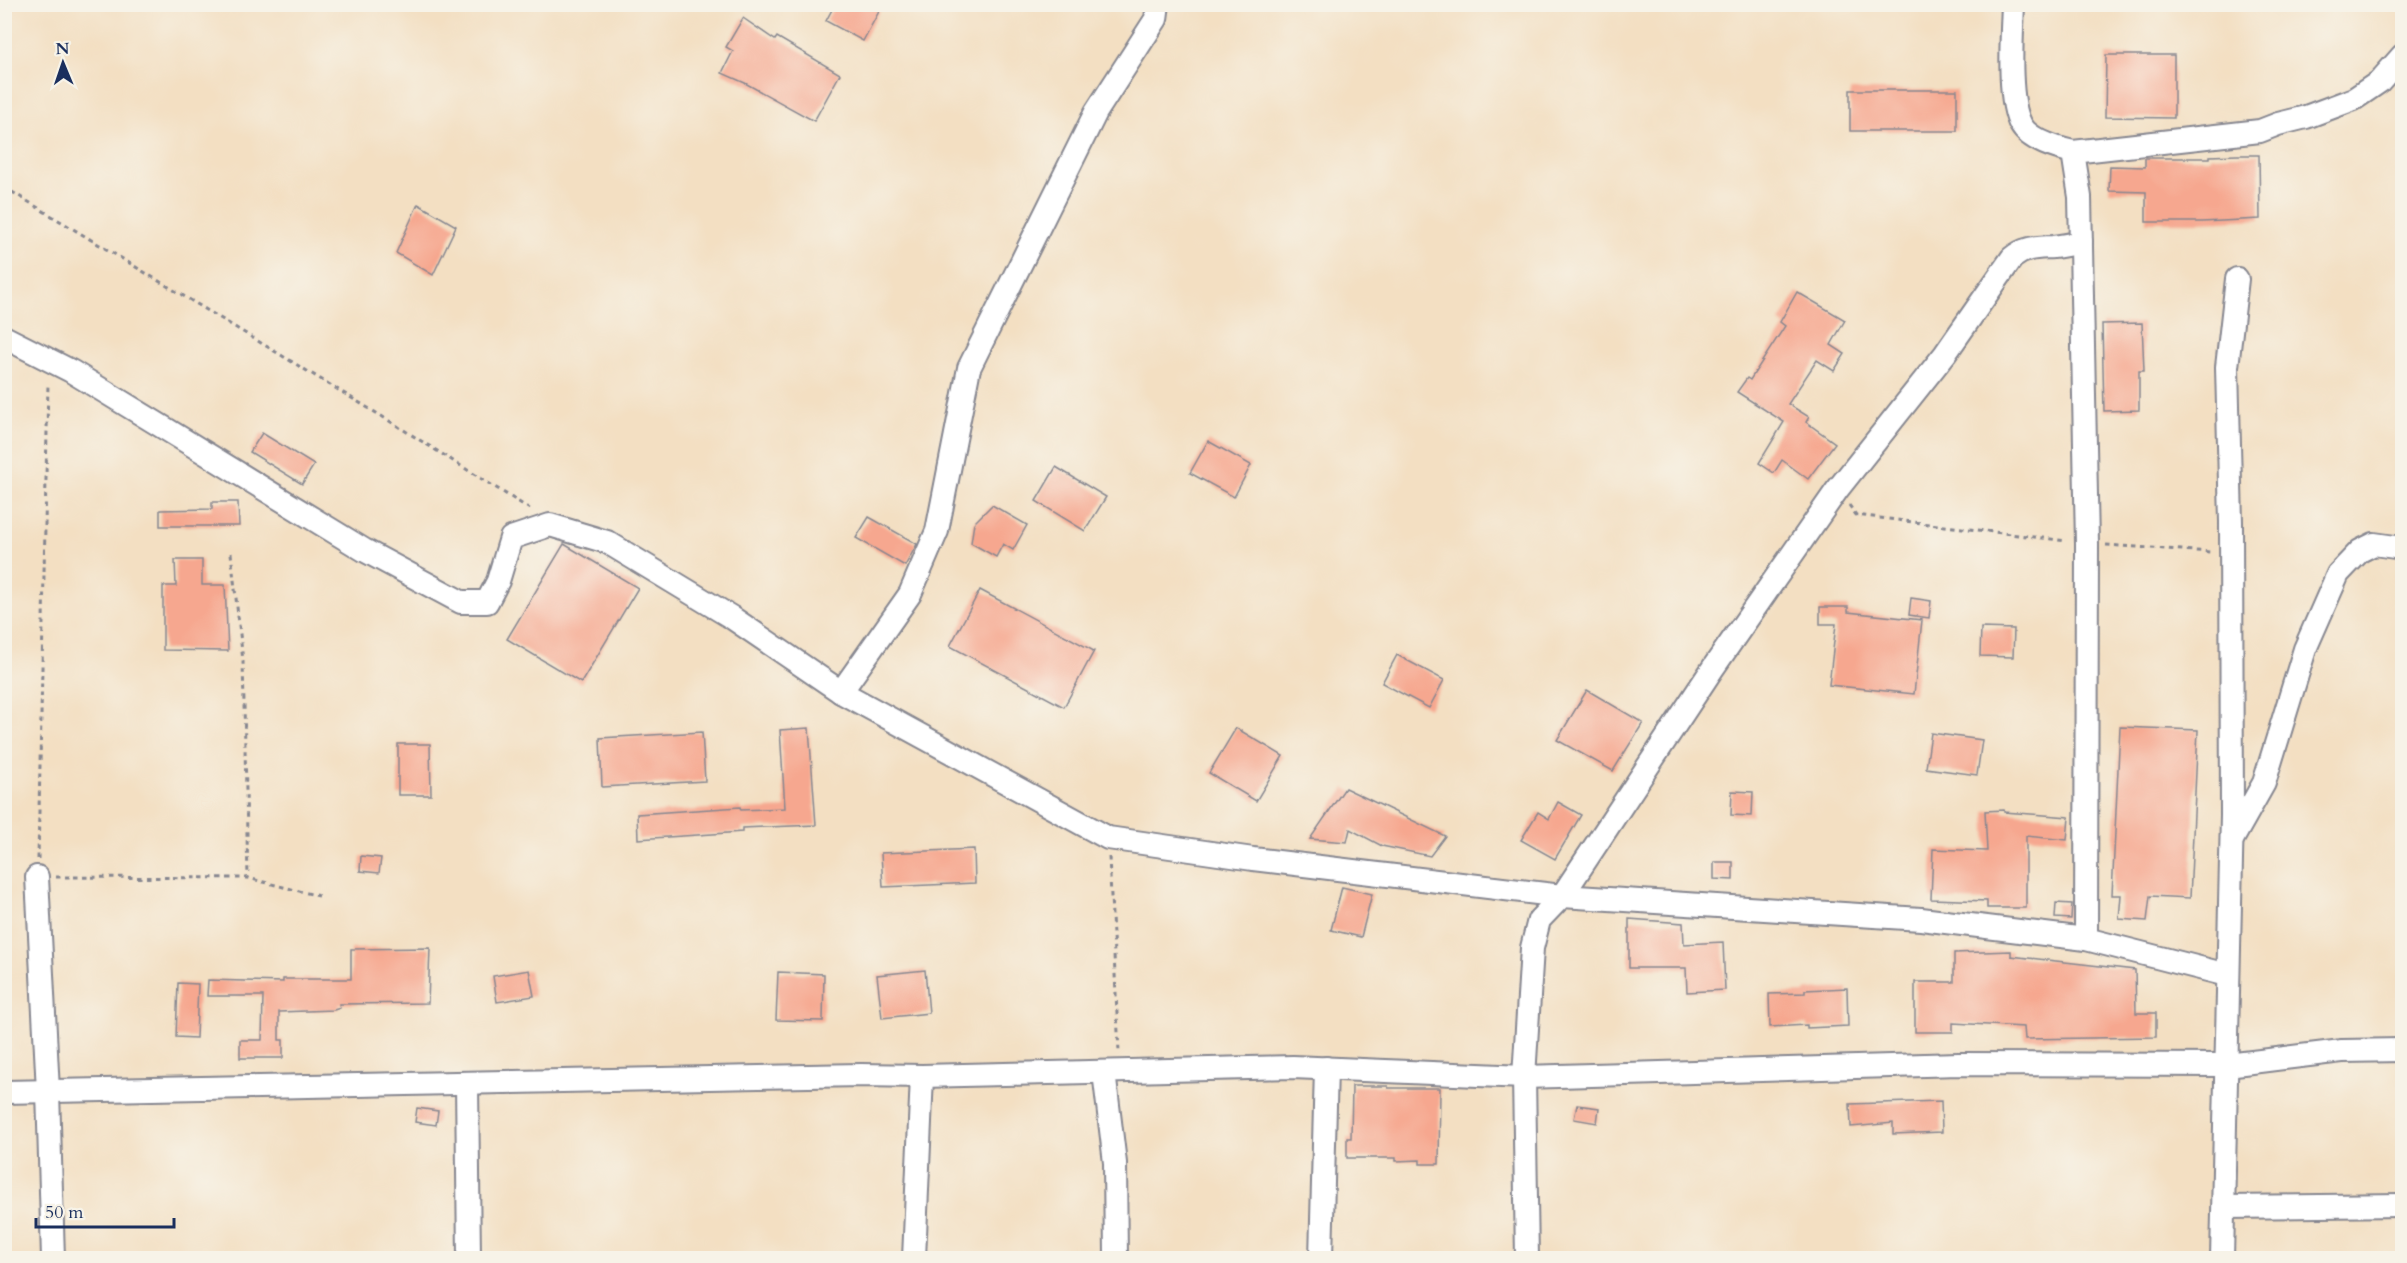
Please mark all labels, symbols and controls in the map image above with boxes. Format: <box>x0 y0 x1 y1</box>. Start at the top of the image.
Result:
north arrow <box>33 33 93 93</box>
text: N <box>55 38 70 60</box>
scale bar <box>36 1191 174 1229</box>
text: 50 m <box>45 1200 84 1225</box>

